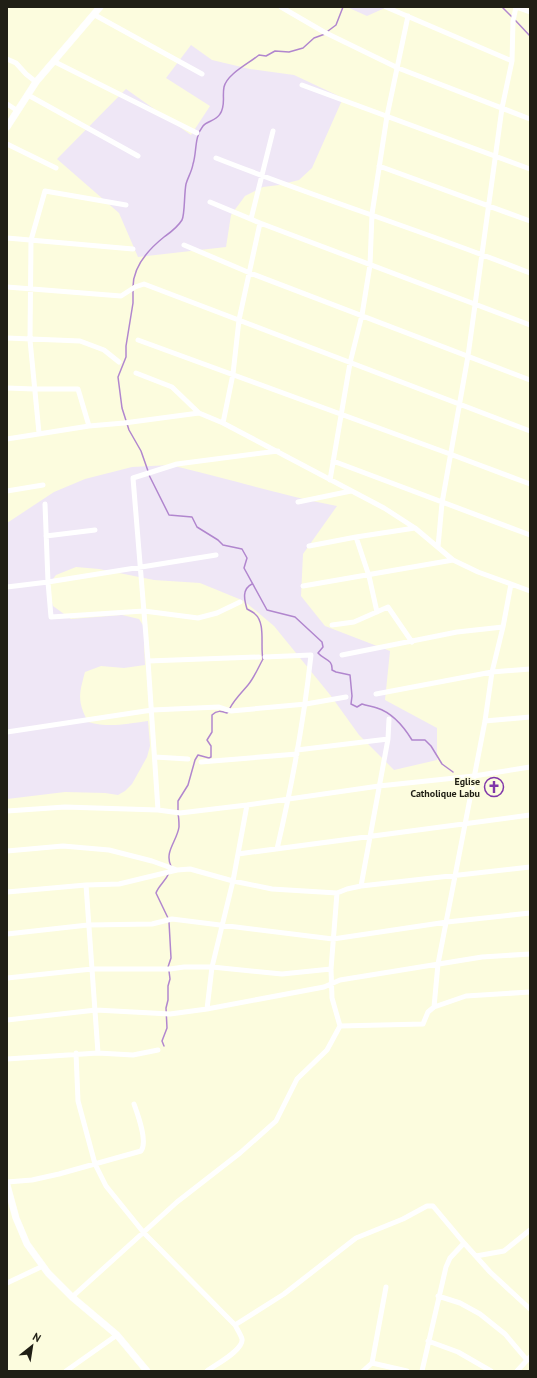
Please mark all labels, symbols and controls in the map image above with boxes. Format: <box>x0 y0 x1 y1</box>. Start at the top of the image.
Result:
place label: Eglise Catholique Labu <box>410 775 480 800</box>
church icon: Eglise Catholique Labu <box>483 776 505 798</box>
north arrow <box>12 1326 52 1366</box>
text: N <box>30 1329 44 1345</box>

